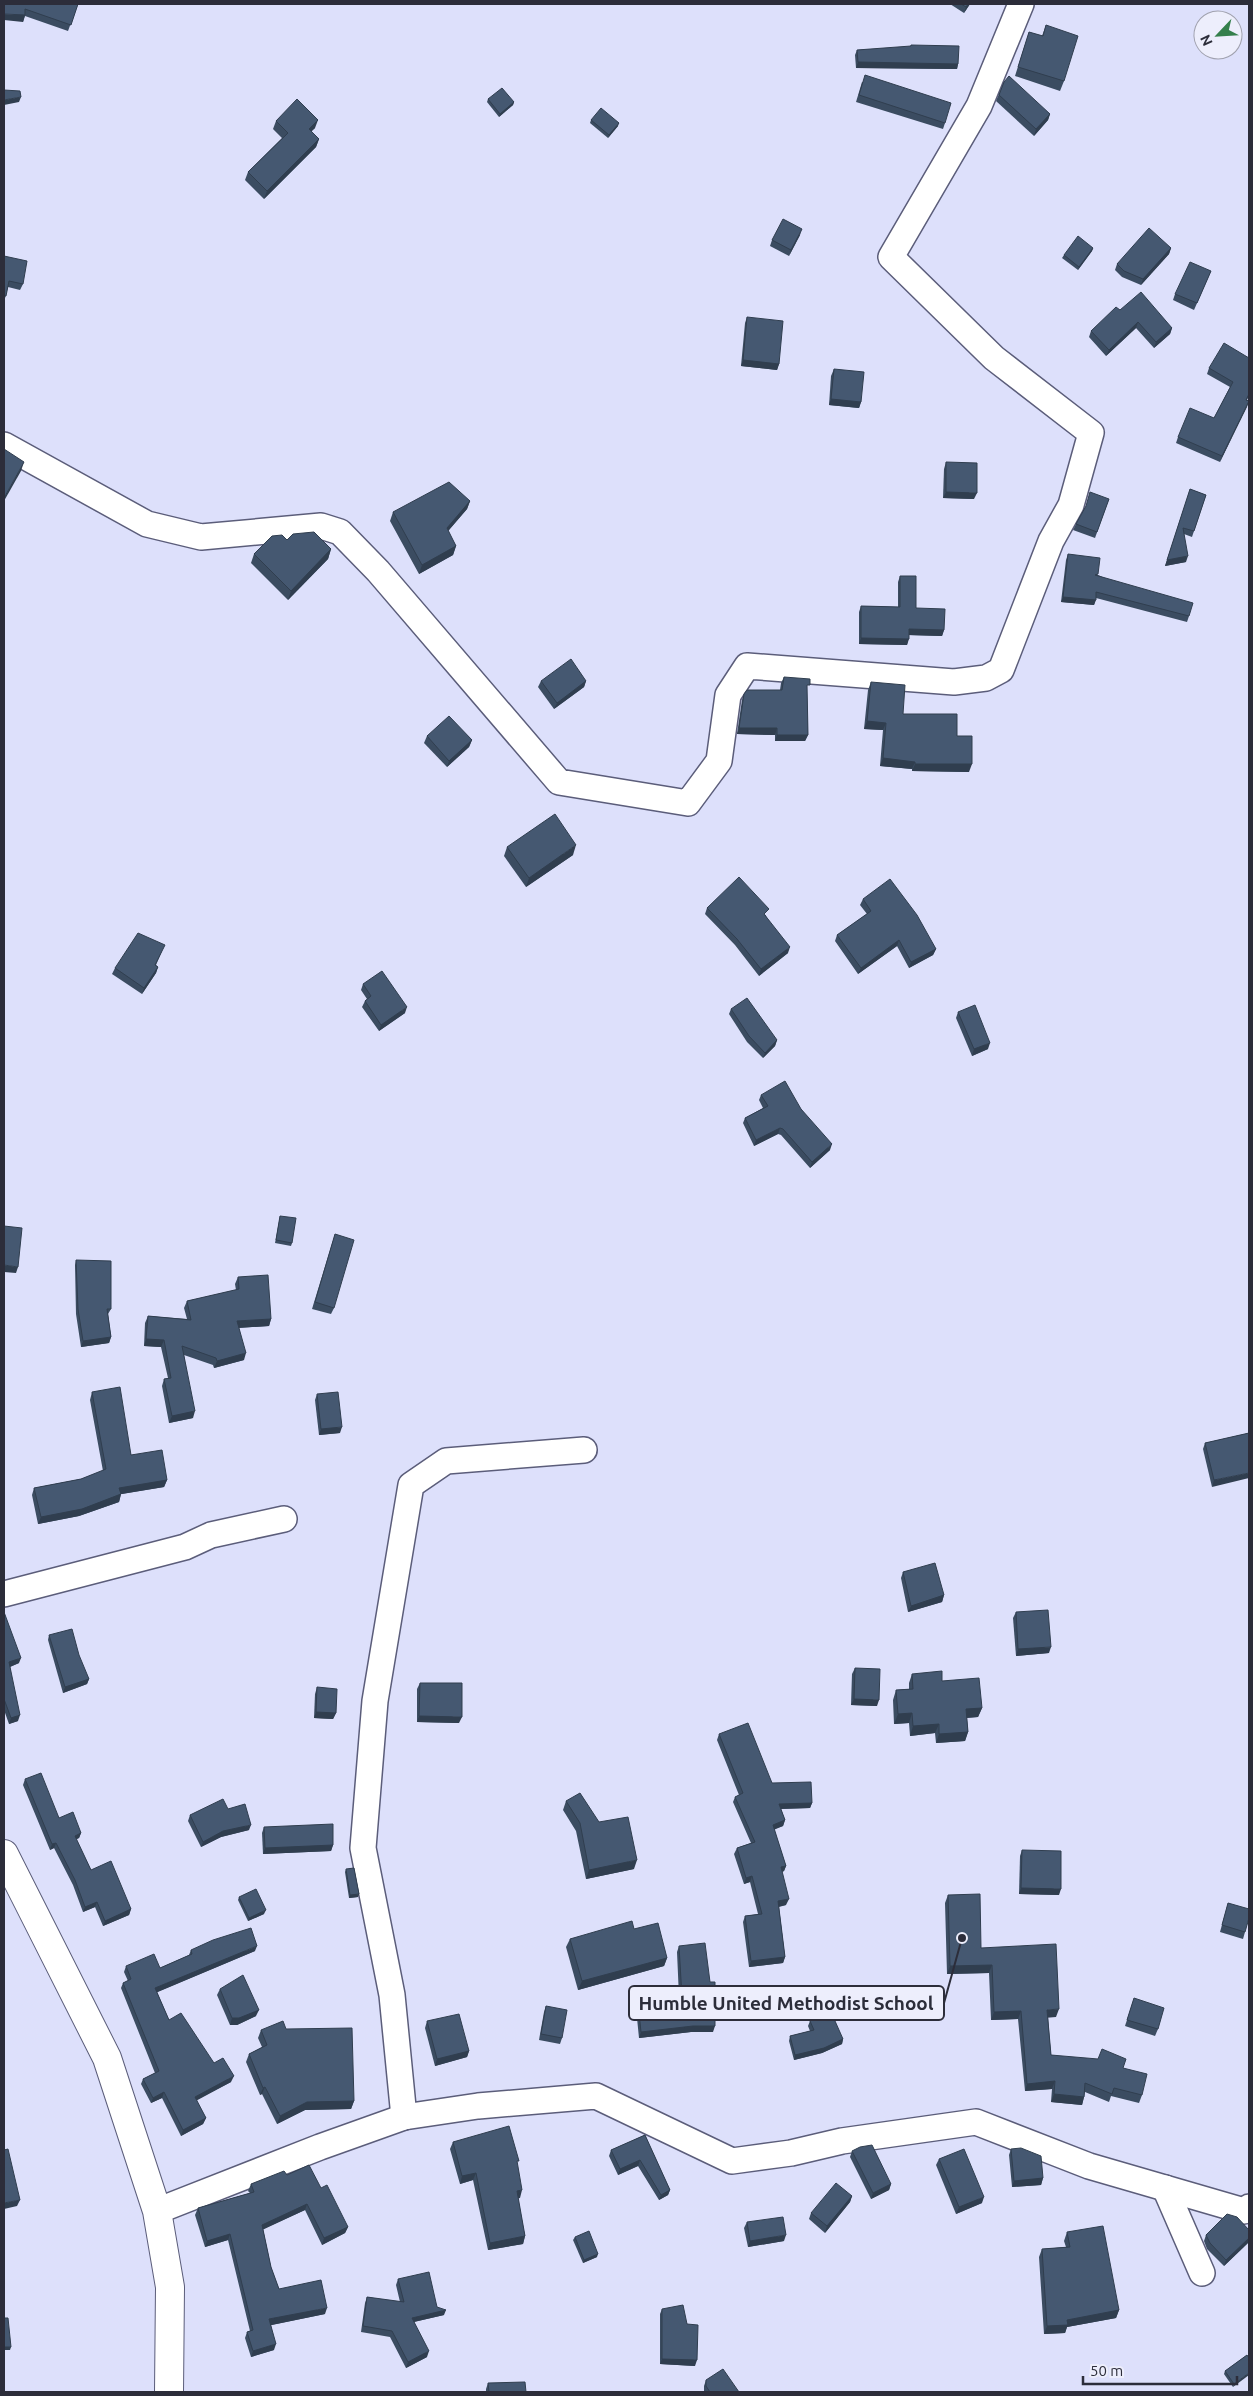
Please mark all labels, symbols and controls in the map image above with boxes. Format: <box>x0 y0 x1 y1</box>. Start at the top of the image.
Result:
north arrow <box>1193 10 1243 60</box>
text: N <box>1197 32 1216 49</box>
callout: Humble United Methodist School <box>629 1986 944 2020</box>
text: Humble United Methodist School <box>638 1992 934 2014</box>
scale bar <box>1083 2354 1237 2386</box>
text: 50 m <box>1090 2362 1123 2379</box>

